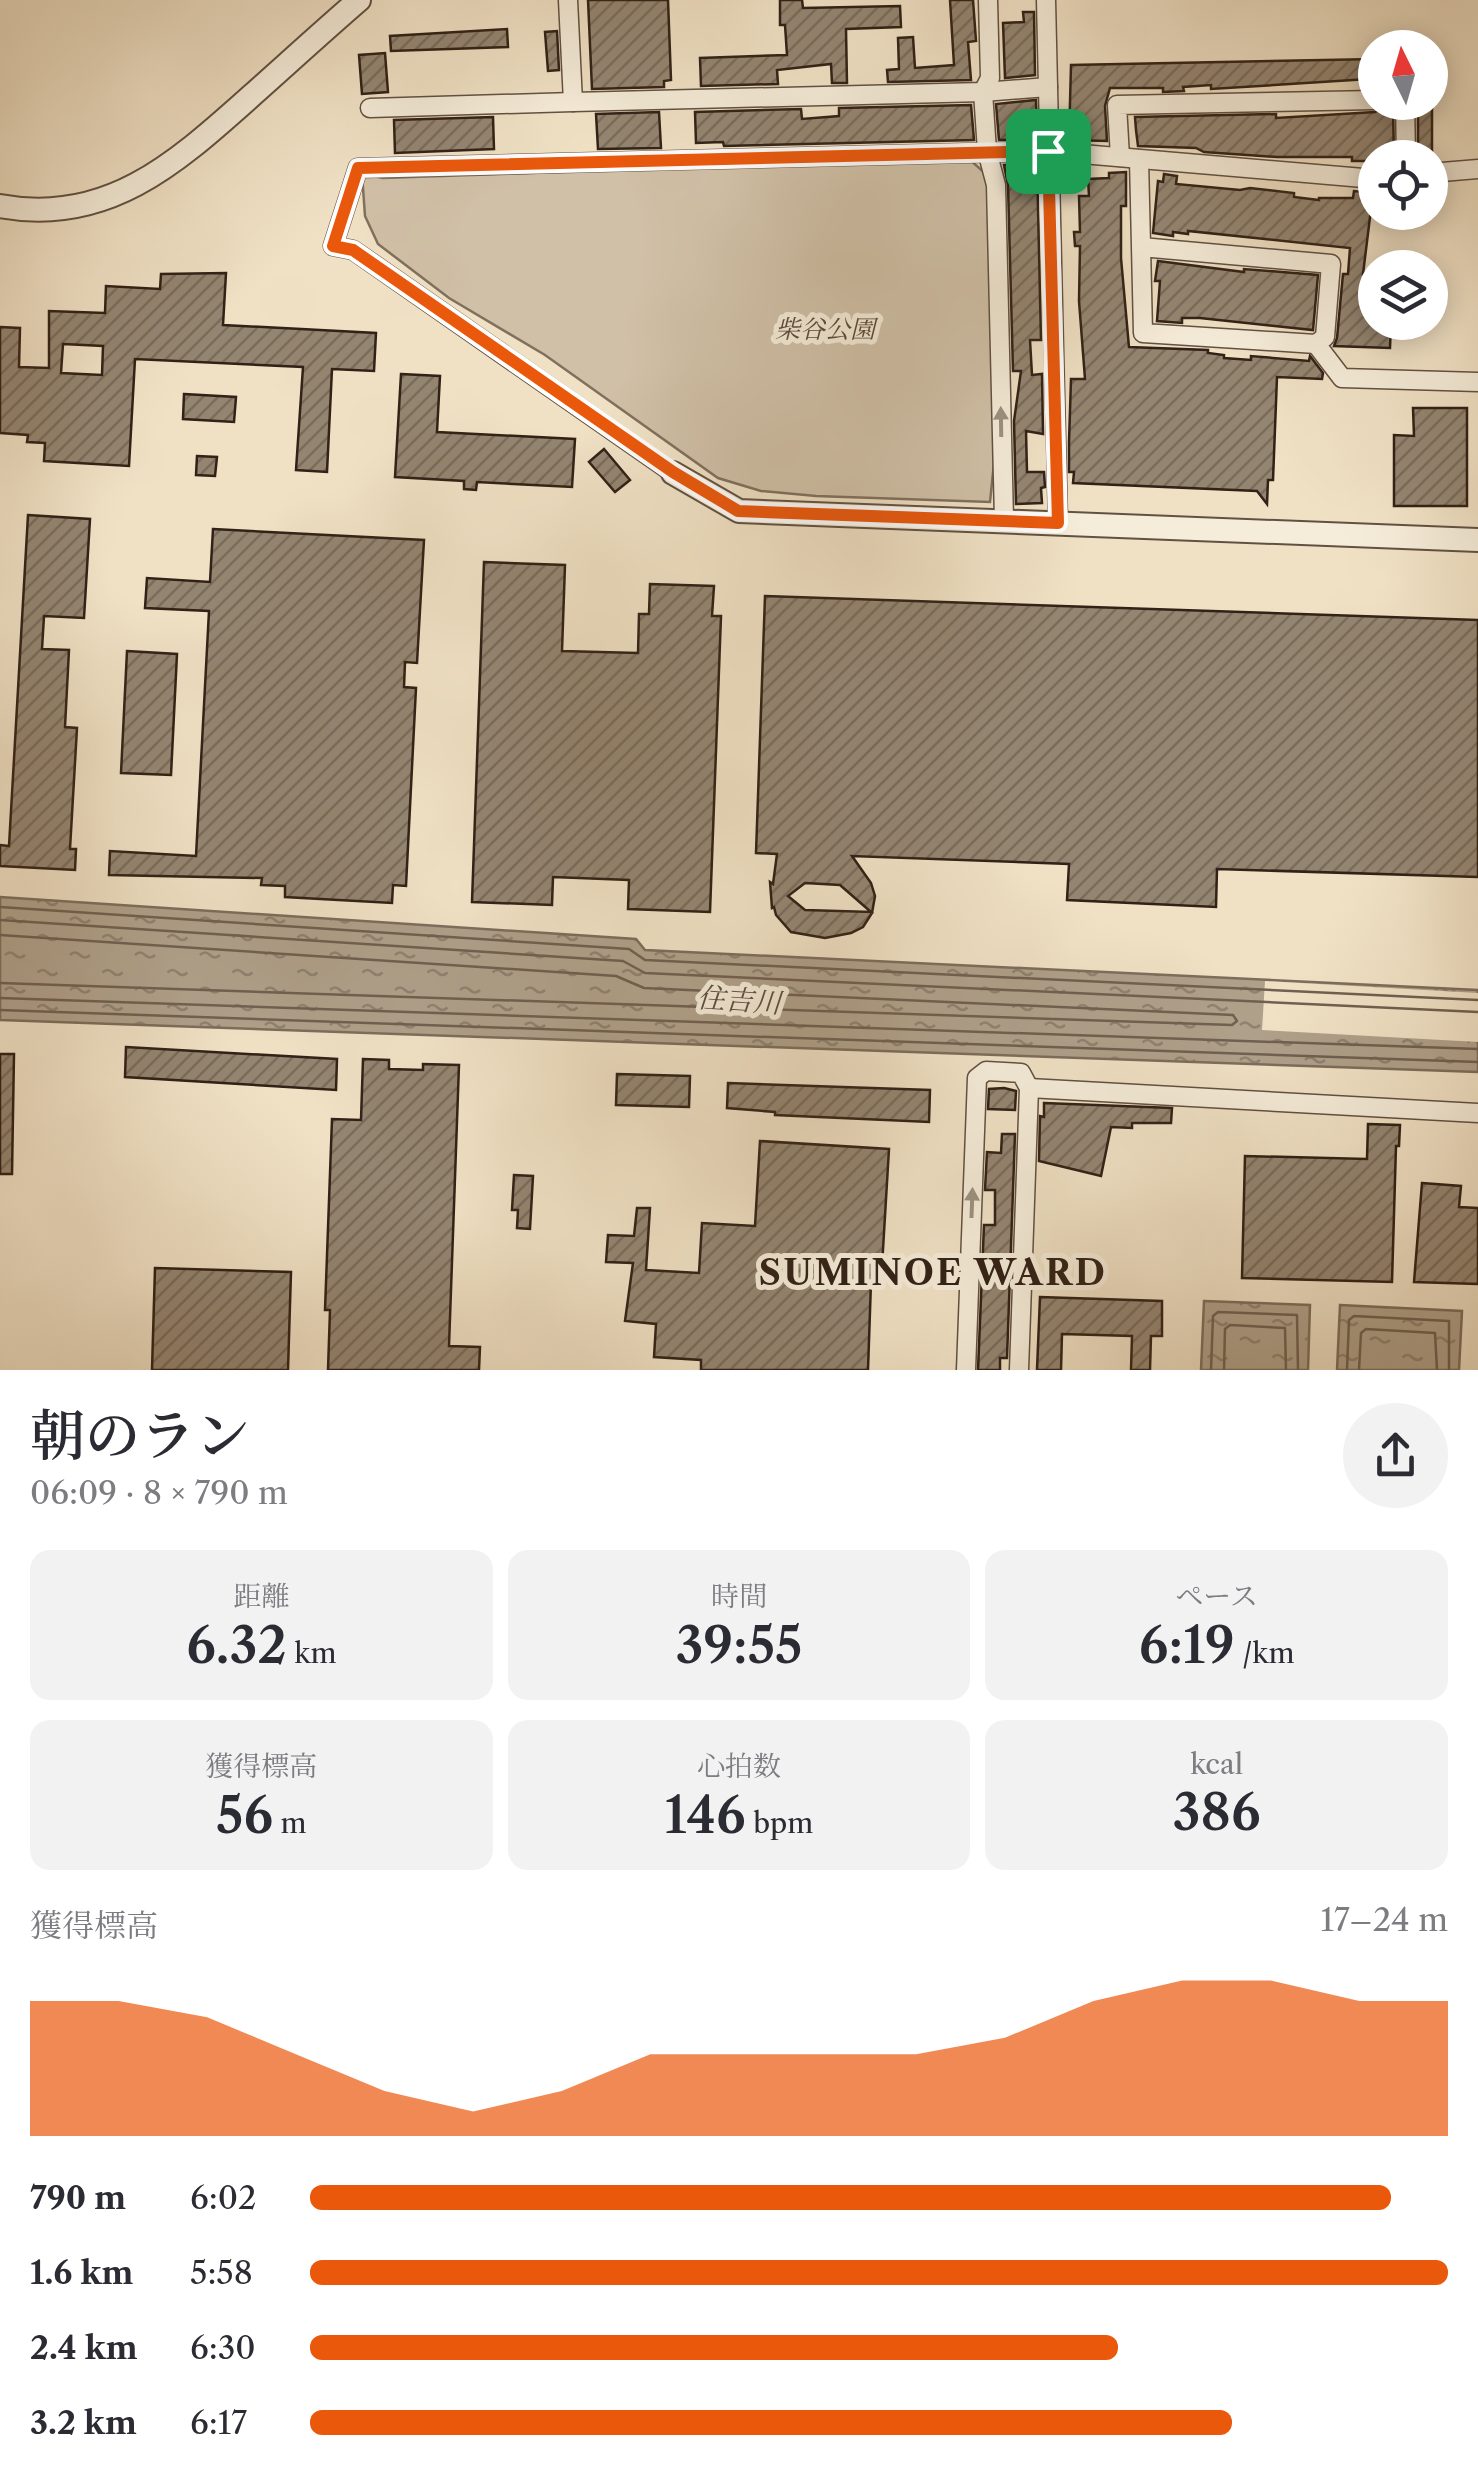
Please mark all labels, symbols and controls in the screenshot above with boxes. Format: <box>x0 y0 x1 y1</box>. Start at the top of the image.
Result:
north arrow <box>1358 30 1448 120</box>
map controls <box>1358 30 1448 340</box>
pin <box>1006 109 1091 194</box>
icon: arrive <box>1021 124 1076 179</box>
button: locate <box>1358 140 1448 230</box>
button: layers <box>1358 250 1448 340</box>
park label: 柴谷公園 <box>775 314 879 345</box>
one-way arrow <box>993 406 1009 438</box>
water label: 住吉川 <box>696 980 785 1020</box>
one-way arrow <box>964 1186 980 1218</box>
district label: SUMINOE WARD <box>759 1251 1107 1294</box>
text: 朝のラン <box>30 1402 250 1469</box>
button: share <box>1343 1403 1448 1508</box>
text: 06:09 · 8 × 790 m <box>30 1473 288 1512</box>
text: 距離 <box>233 1579 289 1613</box>
text: 時間 <box>711 1579 767 1613</box>
text: ペース <box>1175 1579 1258 1613</box>
text: 6.32 <box>186 1614 287 1676</box>
text: 39:55 <box>675 1614 803 1676</box>
text: 6:19 <box>1139 1614 1235 1676</box>
text: km <box>287 1636 336 1670</box>
text: /km <box>1235 1636 1295 1670</box>
text: kcal <box>1190 1747 1243 1781</box>
text: 獲得標高 <box>205 1749 317 1783</box>
text: 心拍数 <box>697 1749 781 1783</box>
text: 386 <box>1173 1781 1261 1843</box>
text: 56 <box>216 1784 273 1846</box>
text: 146 <box>665 1784 746 1846</box>
text: m <box>273 1806 307 1840</box>
text: bpm <box>746 1806 813 1840</box>
text: 17–24 m <box>1321 1900 1448 1939</box>
text: 獲得標高 <box>30 1906 158 1945</box>
text: 790 m <box>30 2178 126 2217</box>
text: 6:02 <box>190 2178 256 2217</box>
text: 1.6 km <box>30 2253 133 2292</box>
text: 5:58 <box>190 2253 253 2292</box>
text: 2.4 km <box>30 2328 138 2367</box>
text: 6:30 <box>190 2328 256 2367</box>
text: 3.2 km <box>30 2403 137 2442</box>
text: 6:17 <box>190 2403 247 2442</box>

